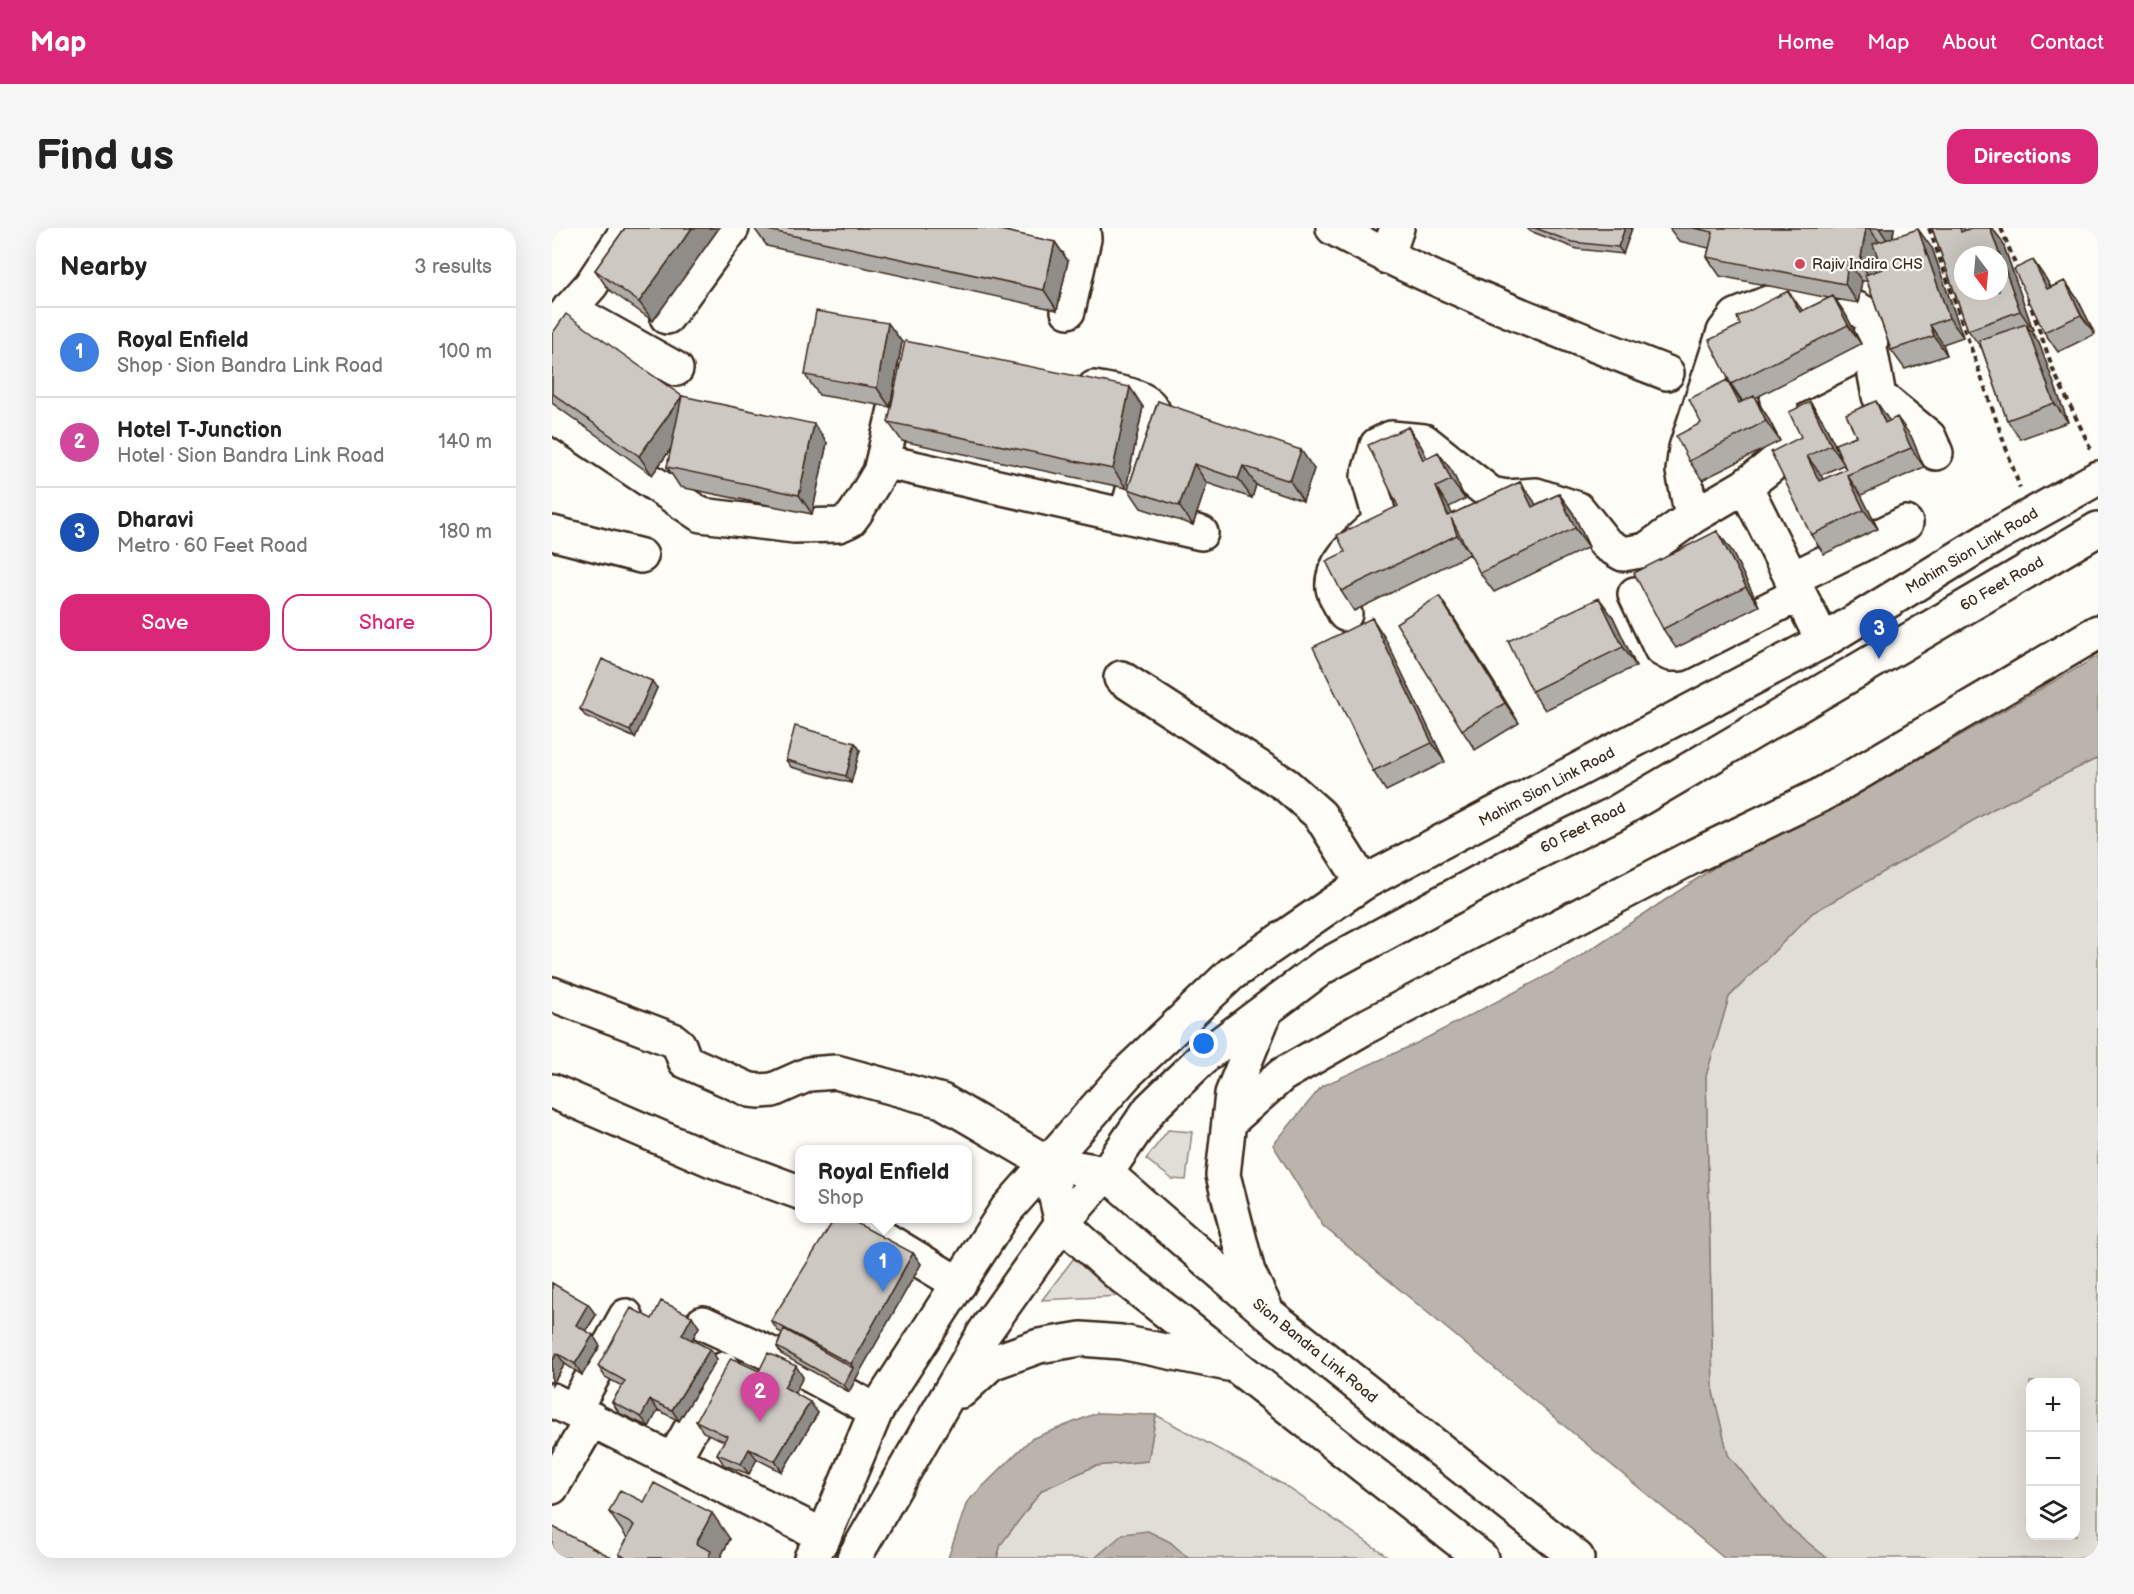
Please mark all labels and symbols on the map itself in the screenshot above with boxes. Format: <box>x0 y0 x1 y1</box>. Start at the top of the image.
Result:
north arrow <box>1954 246 2008 300</box>
place label: Rajiv Indira CHS <box>1812 255 1923 274</box>
marker: Rajiv Indira CHS <box>1793 257 1807 271</box>
street label: Mahim Sion Link Road <box>1902 504 2042 598</box>
street label: 60 Feet Road <box>1957 552 2047 616</box>
pin: 3 <box>1860 610 1898 659</box>
street label: Mahim Sion Link Road <box>1476 743 1618 831</box>
street label: 60 Feet Road <box>1537 798 1629 858</box>
your location <box>1189 1029 1218 1058</box>
pin: 1 <box>864 1242 902 1292</box>
street label: Sion Bandra Link Road <box>1249 1295 1381 1407</box>
pin: 2 <box>740 1372 780 1422</box>

